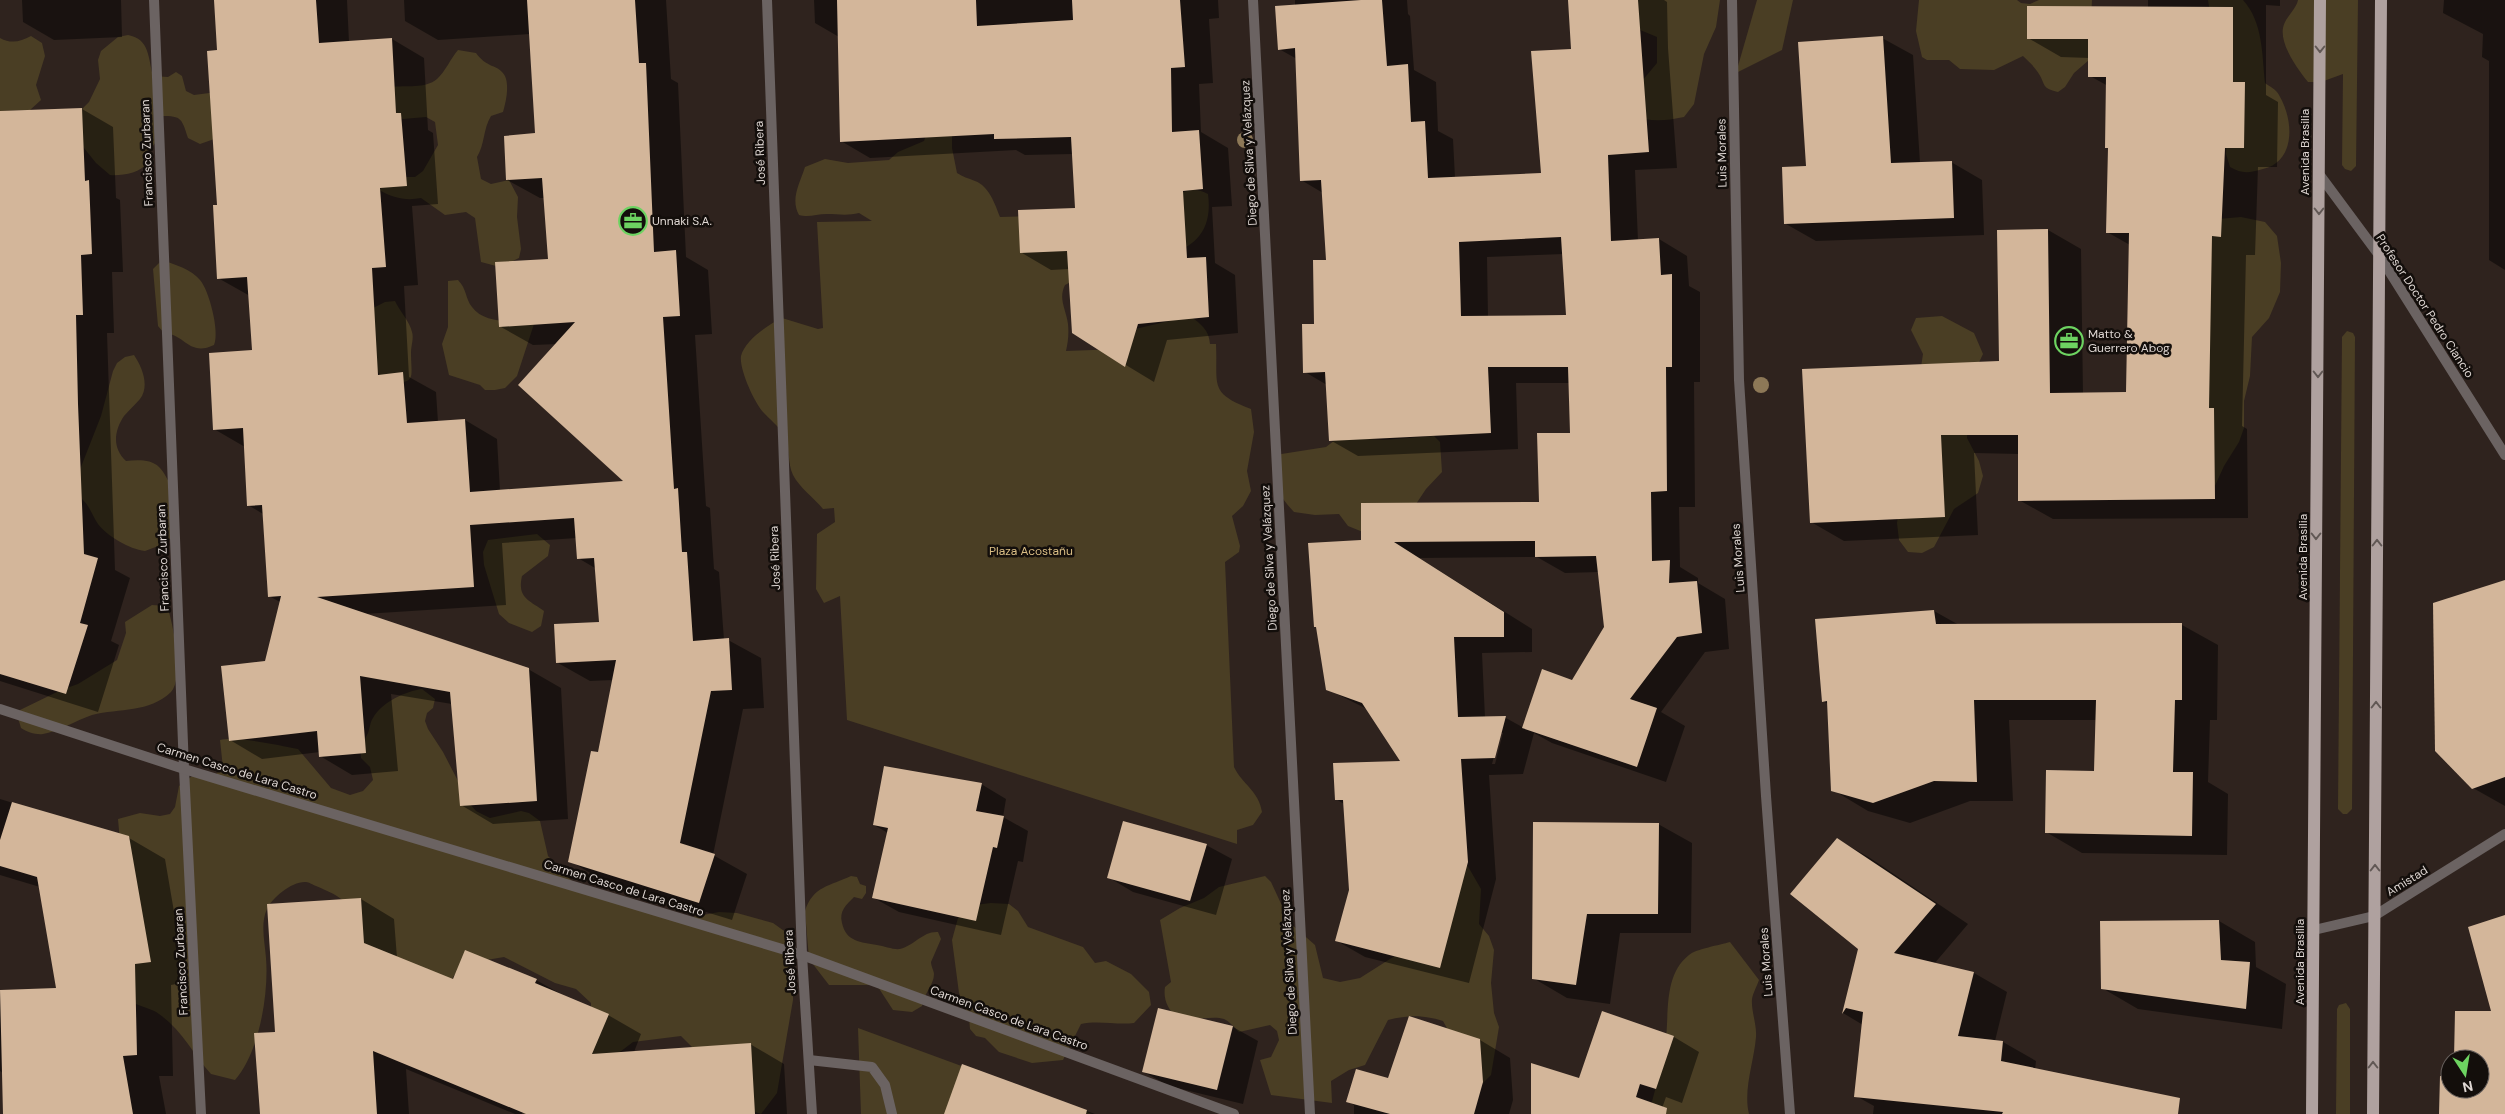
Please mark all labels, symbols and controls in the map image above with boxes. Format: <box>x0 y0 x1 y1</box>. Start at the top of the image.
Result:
one-way arrow <box>2315 45 2325 53</box>
street label: Diego de Silva y Velázquez <box>1237 80 1261 226</box>
street label: Francisco Zurbaran <box>137 99 157 207</box>
street label: Avenida Brasilia <box>2297 109 2313 195</box>
street label: Luis Morales <box>1713 118 1731 188</box>
street label: José Ribera <box>751 121 769 185</box>
office icon: Unnaki S.A. <box>618 206 648 236</box>
one-way arrow <box>2314 208 2324 215</box>
place label: Unnaki S.A. <box>652 213 712 229</box>
street label: Profesor Doctor Pedro Ciancio <box>2372 231 2478 381</box>
office icon: Matto & Guerrero Abog <box>2054 326 2084 356</box>
place label: Matto & Guerrero Abog <box>2088 326 2170 356</box>
one-way arrow <box>2312 370 2323 378</box>
street label: Diego de Silva y Velázquez <box>1257 485 1281 631</box>
street label: Francisco Zurbaran <box>153 504 173 612</box>
street label: Avenida Brasilia <box>2295 514 2311 600</box>
street label: Luis Morales <box>1728 523 1748 593</box>
street label: José Ribera <box>766 526 784 590</box>
one-way arrow <box>2311 532 2321 540</box>
one-way arrow <box>2372 539 2382 546</box>
park label: Plaza Acostañu <box>989 543 1073 559</box>
one-way arrow <box>2371 701 2381 709</box>
street label: Carmen Casco de Lara Castro <box>155 739 319 803</box>
street label: Carmen Casco de Lara Castro <box>542 856 706 920</box>
street label: Amistad <box>2383 862 2431 900</box>
one-way arrow <box>2370 864 2380 872</box>
street label: Diego de Silva y Velázquez <box>1277 889 1301 1035</box>
street label: Francisco Zurbaran <box>170 908 192 1016</box>
street label: Avenida Brasilia <box>2292 919 2308 1005</box>
street label: Luis Morales <box>1756 927 1776 997</box>
street label: José Ribera <box>780 929 800 995</box>
street label: Carmen Casco de Lara Castro <box>928 982 1090 1054</box>
north arrow <box>2440 1049 2490 1099</box>
one-way arrow <box>2368 1061 2378 1069</box>
text: N <box>2461 1077 2475 1097</box>

